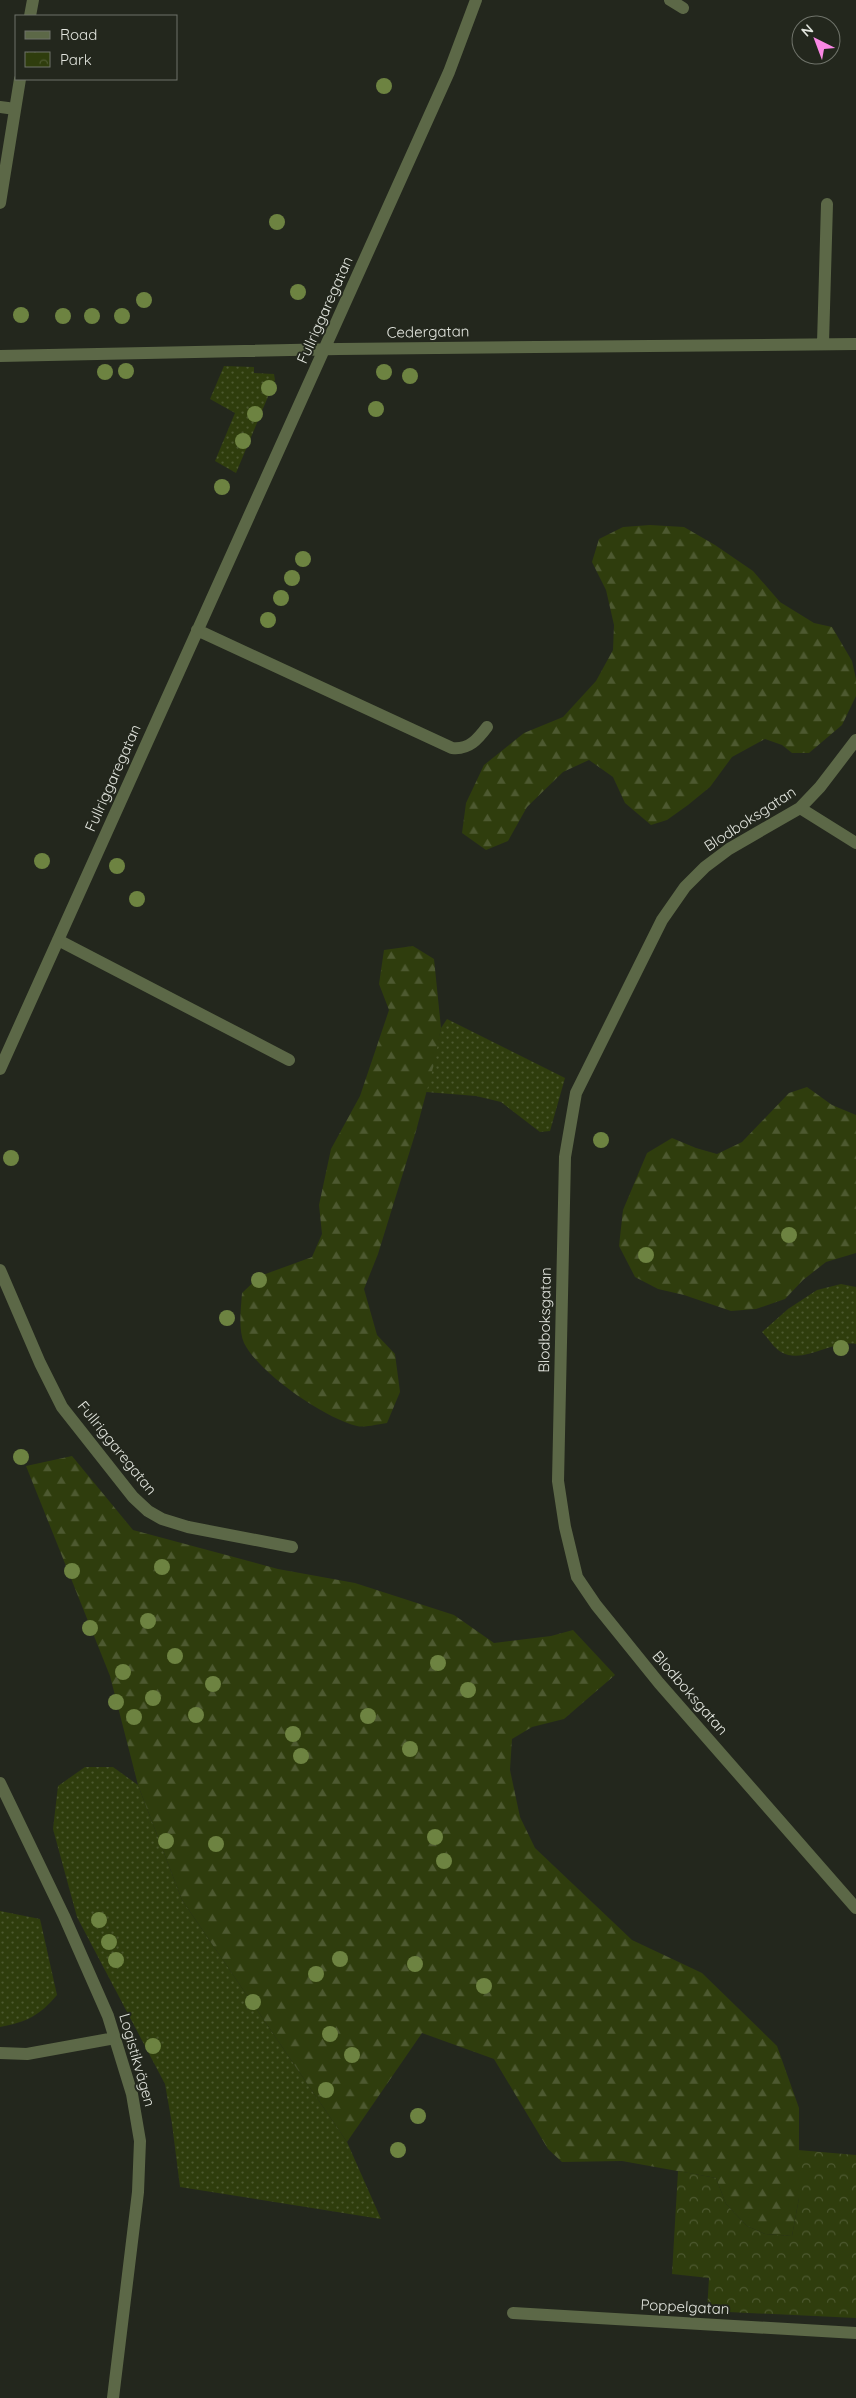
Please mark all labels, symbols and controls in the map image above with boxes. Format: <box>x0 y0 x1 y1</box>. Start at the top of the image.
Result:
legend <box>15 15 178 80</box>
north arrow <box>791 15 841 65</box>
text: N <box>797 20 817 40</box>
text: Road <box>60 25 97 44</box>
text: Park <box>60 50 92 69</box>
street label: Fullriggaregatan <box>292 253 357 366</box>
street label: Cedergatan <box>387 321 469 342</box>
street label: Fullriggaregatan <box>80 721 145 834</box>
street label: Blodboksgatan <box>700 782 799 855</box>
street label: Blodboksgatan <box>534 1267 555 1373</box>
street label: Fullriggaregatan <box>74 1397 161 1499</box>
street label: Blodboksgatan <box>649 1647 732 1739</box>
street label: Logistikvägen <box>115 2011 160 2109</box>
street label: Poppelgatan <box>640 2295 730 2318</box>

